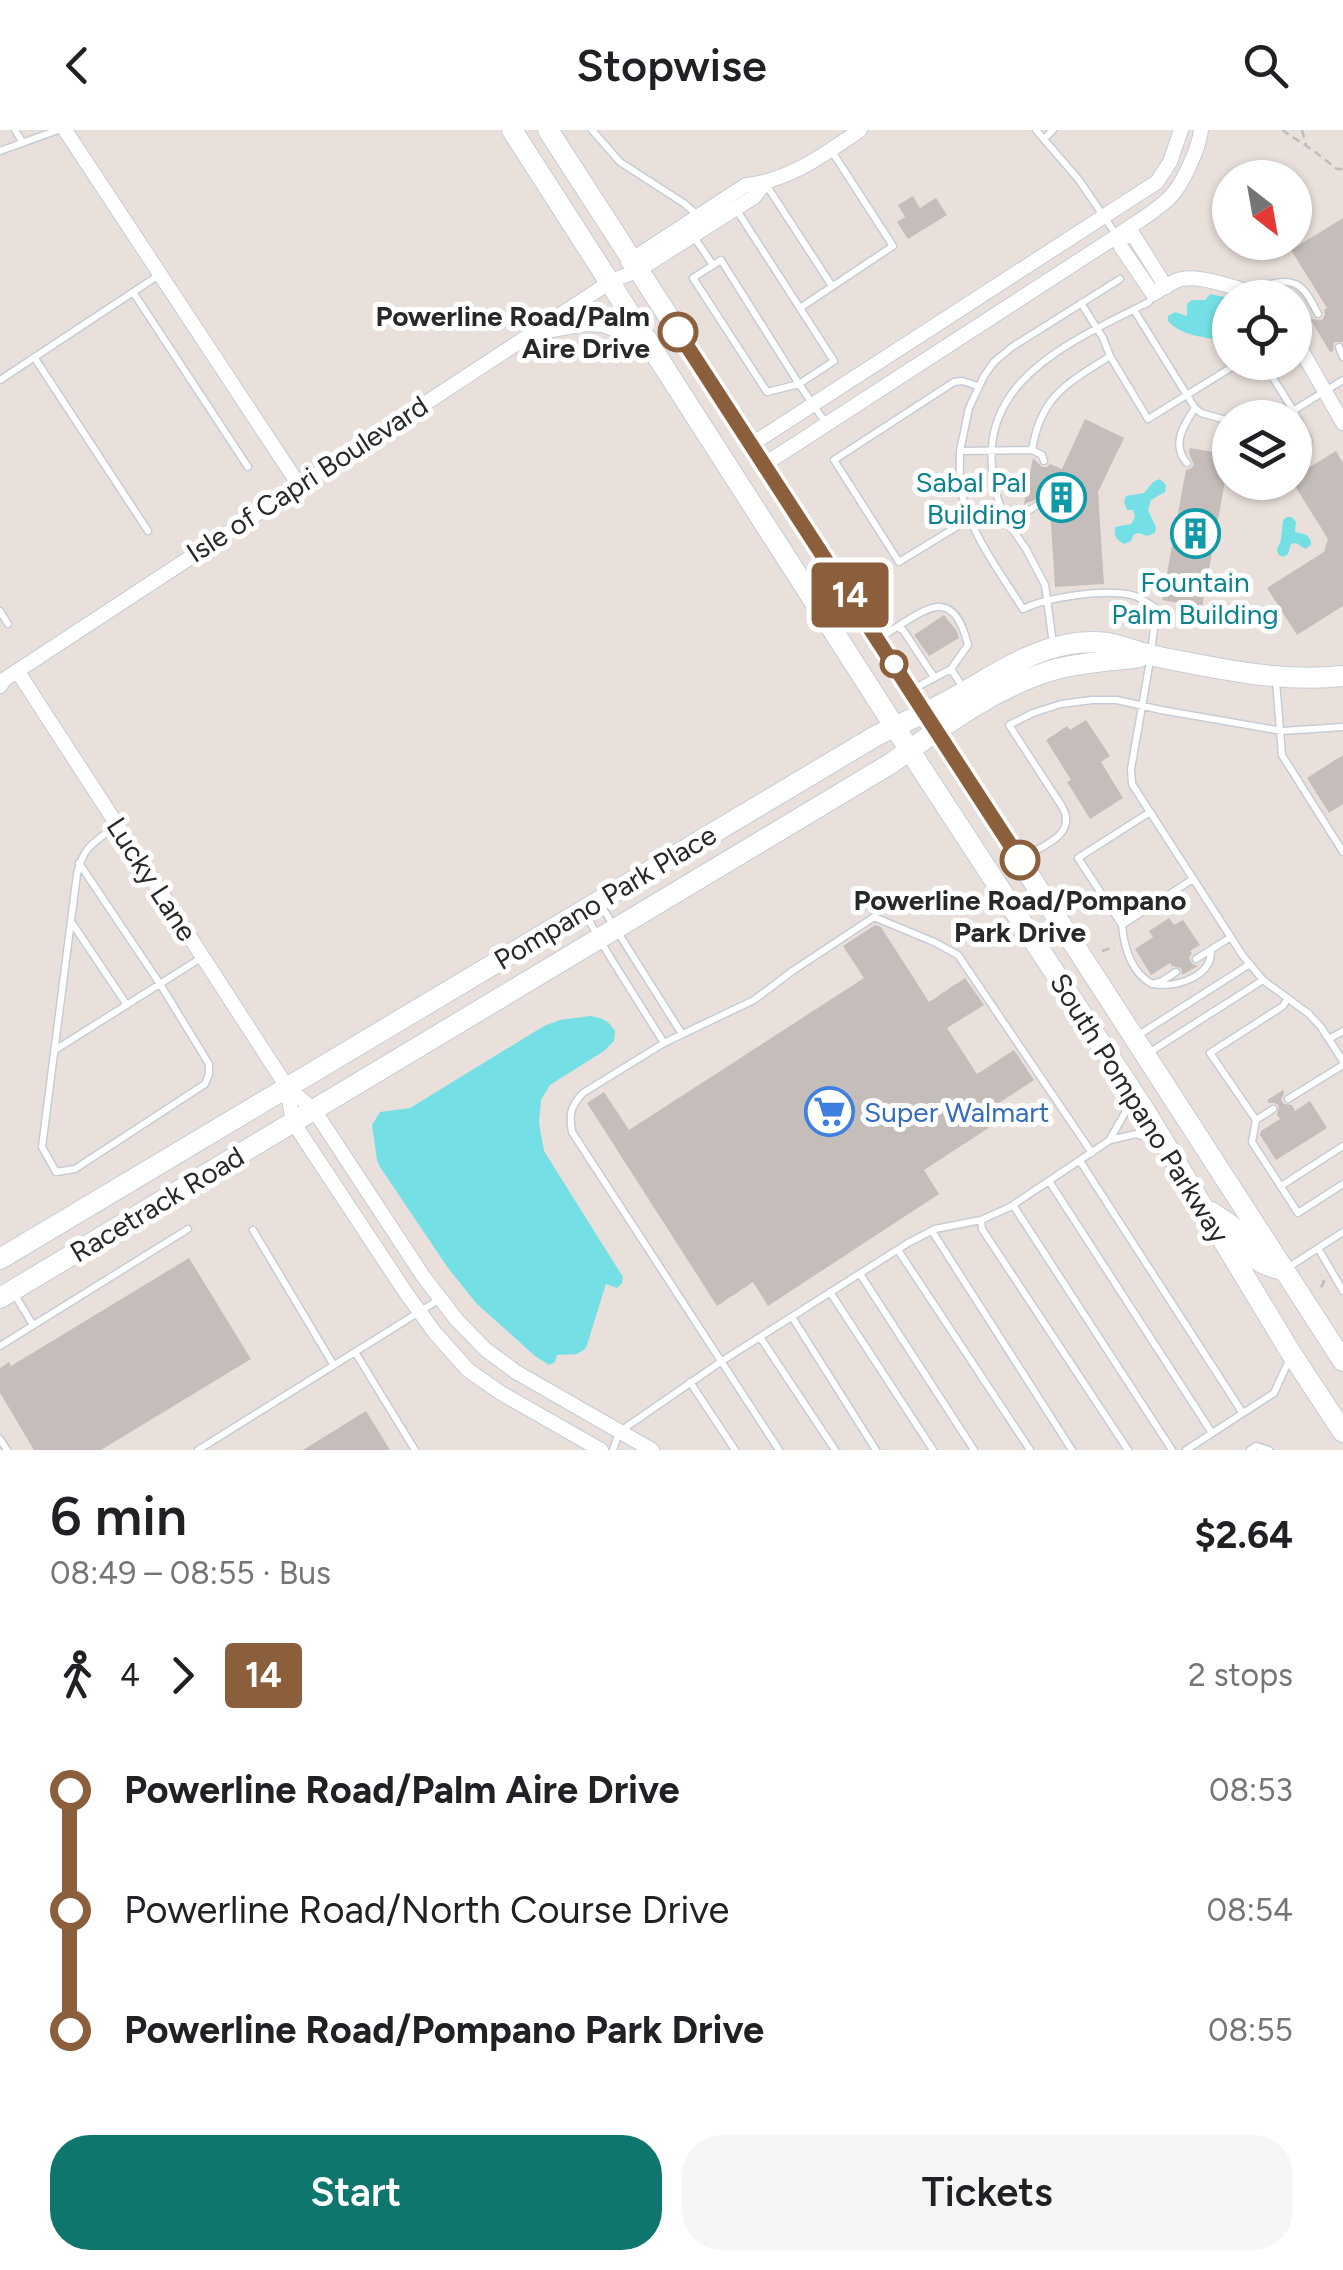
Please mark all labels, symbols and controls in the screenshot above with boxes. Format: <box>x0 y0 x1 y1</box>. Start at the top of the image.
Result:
icon: back <box>50 38 105 93</box>
text: Stopwise <box>576 38 767 92</box>
icon: search <box>1238 38 1293 93</box>
north arrow <box>1212 160 1312 260</box>
map controls <box>1212 160 1312 500</box>
button: locate <box>1212 280 1312 380</box>
place label: Powerline Road/Palm Aire Drive <box>376 299 650 365</box>
marker: Powerline Road/Palm Aire Drive <box>659 313 697 351</box>
street label: Isle of Capri Boulevard <box>180 388 434 570</box>
button: layers <box>1212 400 1312 500</box>
place label: Sabal Pal Building <box>915 465 1027 531</box>
building icon: Sabal Pal Building <box>1036 472 1088 524</box>
building icon: Fountain Palm Building <box>1169 508 1221 560</box>
line badge: 14 <box>805 562 895 628</box>
place label: Fountain Palm Building <box>1111 565 1279 631</box>
text: 14 <box>832 574 868 616</box>
unlabelled marker <box>881 651 907 677</box>
street label: Lucky Lane <box>100 811 204 947</box>
street label: Pompano Park Place <box>488 817 722 977</box>
marker: Powerline Road/Pompano Park Drive <box>1001 841 1039 879</box>
place label: Powerline Road/Pompano Park Drive <box>854 883 1186 949</box>
street label: South Pompano Parkway <box>1043 967 1237 1249</box>
supermarket icon: Super Walmart <box>803 1086 855 1138</box>
place label: Super Walmart <box>864 1095 1049 1129</box>
street label: Racetrack Road <box>64 1139 250 1269</box>
text: 6 min <box>50 1483 187 1549</box>
text: $2.64 <box>1194 1512 1293 1558</box>
text: 08:49 – 08:55 · Bus <box>50 1554 331 1592</box>
icon: walk <box>50 1648 105 1703</box>
icon: forward <box>155 1648 210 1703</box>
text: 14 <box>245 1654 282 1696</box>
text: 4 <box>120 1656 140 1694</box>
text: 2 stops <box>1188 1656 1293 1694</box>
text: Powerline Road/Palm Aire Drive <box>124 1767 680 1813</box>
text: 08:53 <box>1209 1771 1293 1809</box>
text: Powerline Road/North Course Drive <box>124 1887 729 1933</box>
text: 08:54 <box>1206 1891 1293 1929</box>
text: Powerline Road/Pompano Park Drive <box>124 2007 764 2053</box>
text: 08:55 <box>1208 2011 1293 2049</box>
button: Start <box>50 2135 662 2250</box>
button: Tickets <box>682 2135 1293 2250</box>

